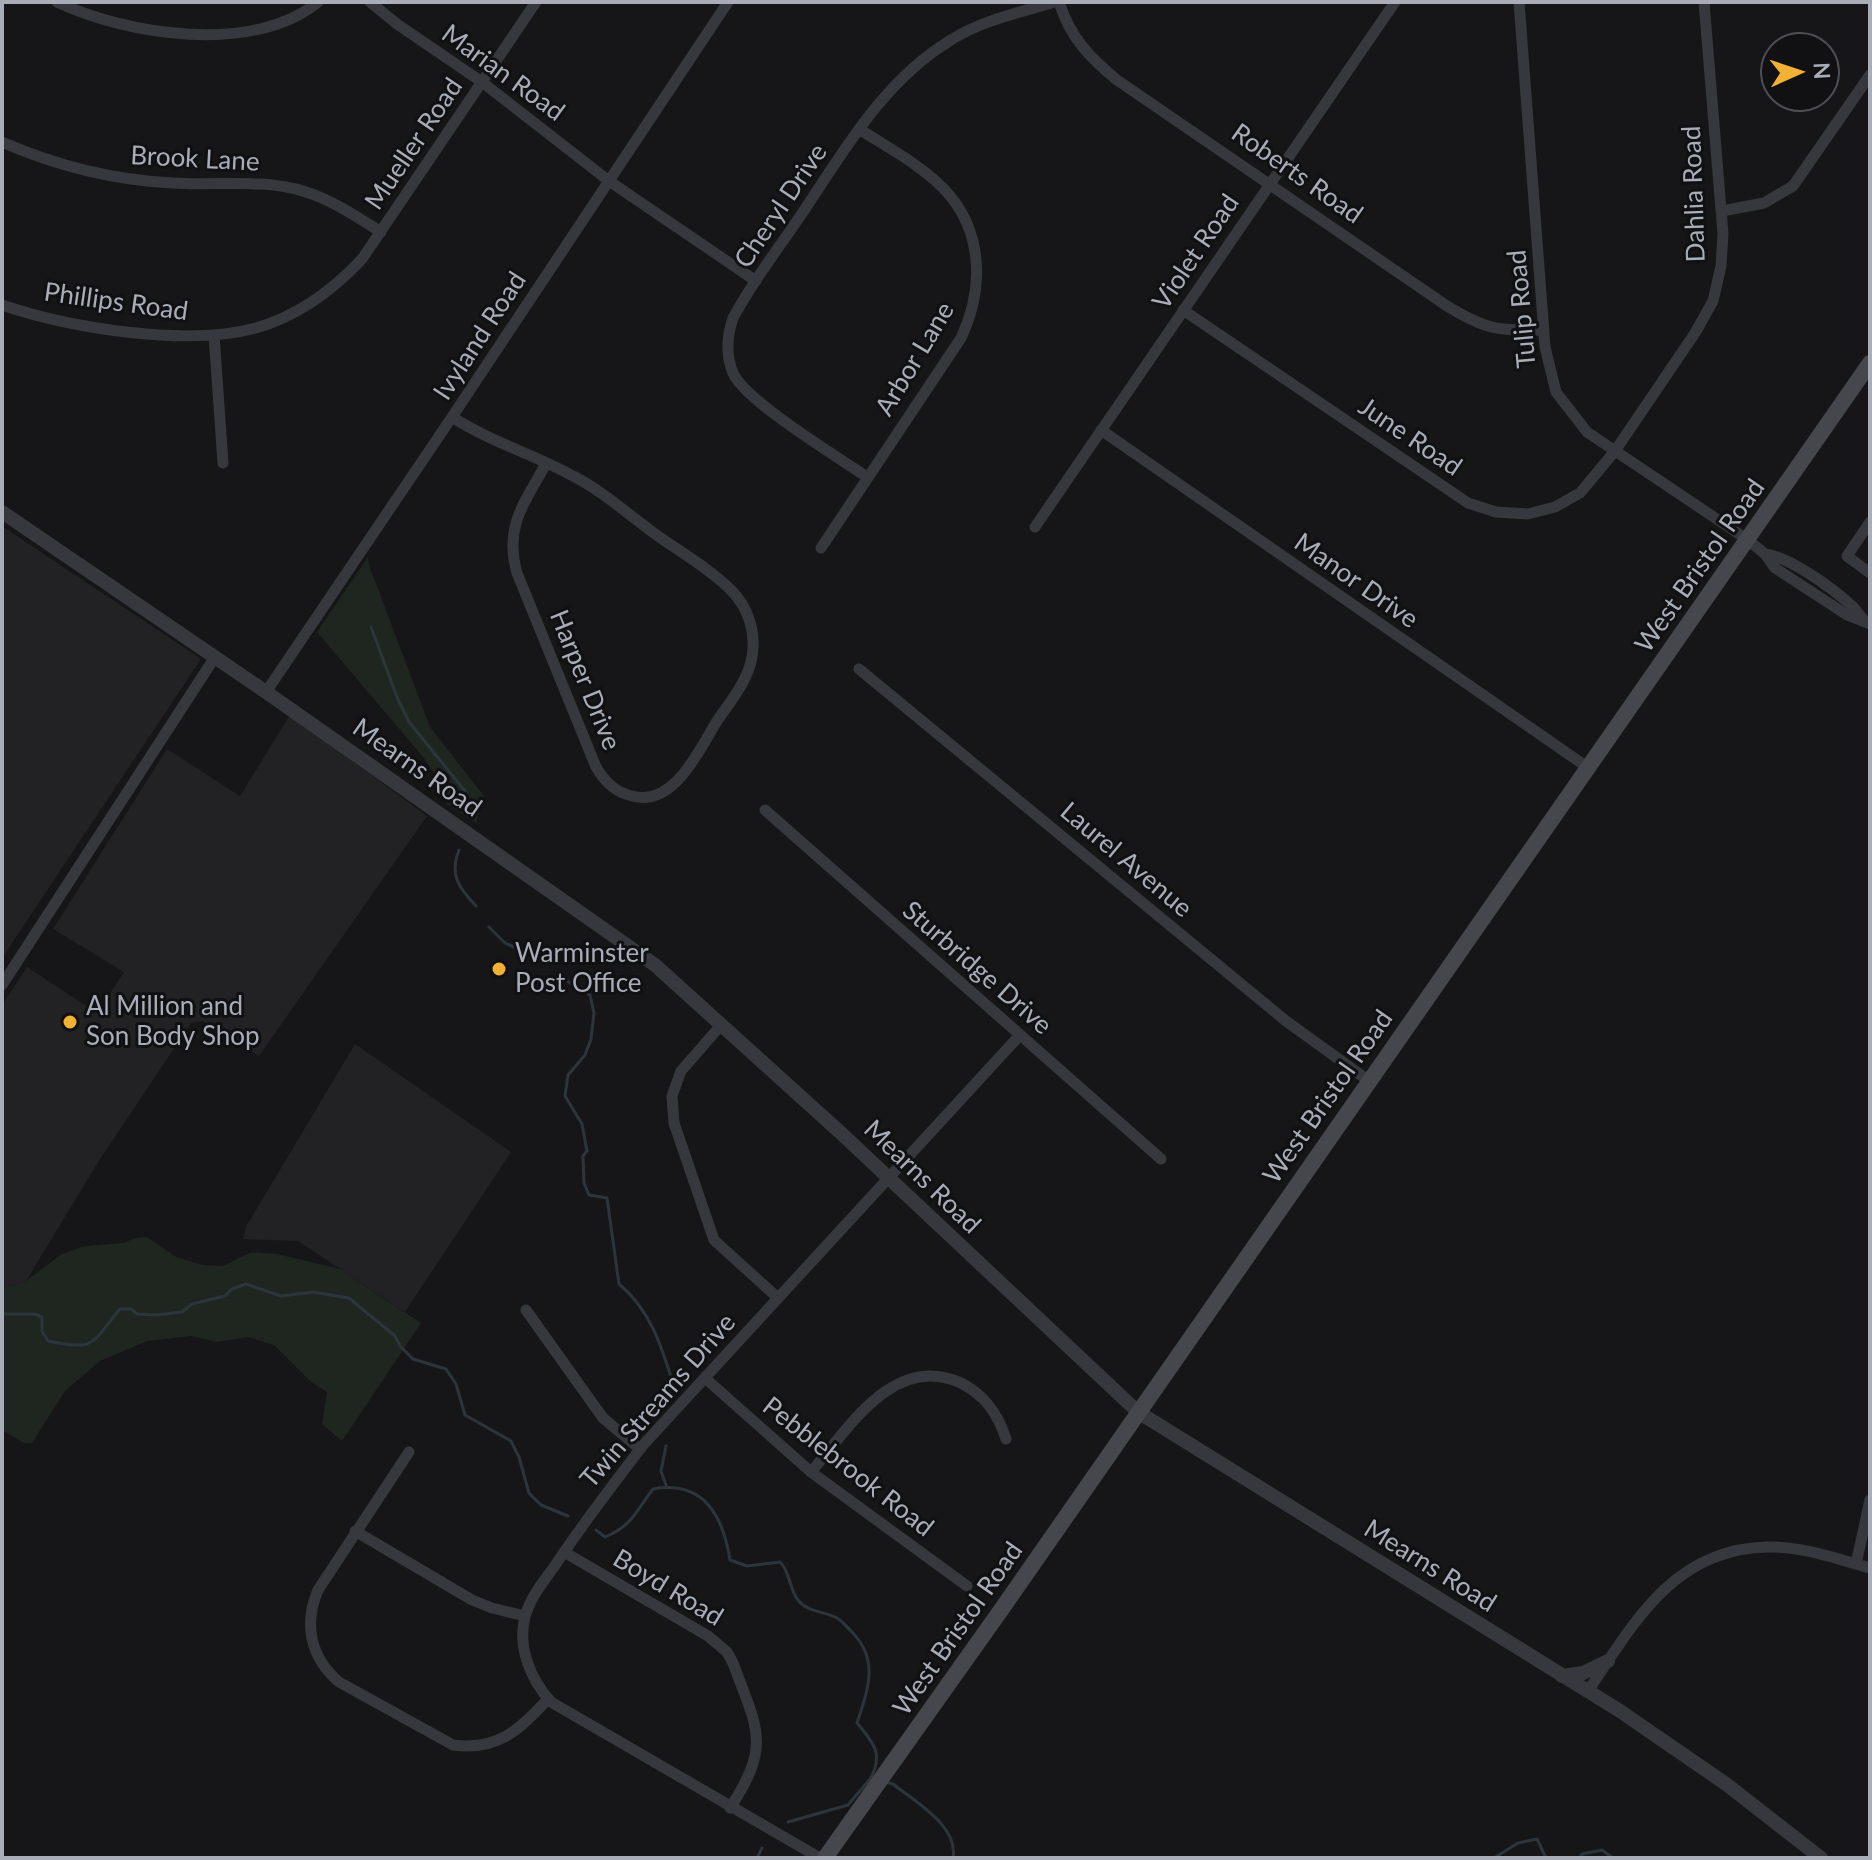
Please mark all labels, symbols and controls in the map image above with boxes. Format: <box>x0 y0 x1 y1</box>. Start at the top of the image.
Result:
street label: Marian Road <box>436 18 570 128</box>
north arrow <box>1760 32 1840 112</box>
text: N <box>1809 62 1836 80</box>
street label: Mueller Road <box>359 72 469 216</box>
street label: Roberts Road <box>1225 117 1369 231</box>
street label: Dahlia Road <box>1676 125 1712 263</box>
street label: Cheryl Drive <box>728 138 834 274</box>
street label: Brook Lane <box>130 140 260 178</box>
street label: Violet Road <box>1146 189 1246 315</box>
street label: Tulip Road <box>1501 249 1543 369</box>
street label: Ivyland Road <box>427 266 533 406</box>
street label: Phillips Road <box>42 276 190 328</box>
street label: Arbor Lane <box>869 297 961 421</box>
street label: June Road <box>1352 391 1468 483</box>
street label: West Bristol Road <box>1629 473 1771 659</box>
street label: Manor Drive <box>1288 527 1424 635</box>
street label: Harper Drive <box>543 605 627 755</box>
street label: Mearns Road <box>347 712 487 824</box>
street label: Laurel Avenue <box>1054 796 1198 924</box>
street label: Sturbridge Drive <box>896 895 1058 1041</box>
place label: Warminster Post Office <box>515 938 649 1000</box>
marker: Warminster Post Office <box>490 960 508 978</box>
place label: Al Million and Son Body Shop <box>86 991 260 1052</box>
street label: West Bristol Road <box>1257 1004 1399 1190</box>
marker: Al Million and Son Body Shop <box>61 1013 79 1031</box>
street label: Mearns Road <box>857 1114 987 1240</box>
street label: Twin Streams Drive <box>574 1308 742 1494</box>
street label: Pebblebrook Road <box>756 1391 940 1543</box>
street label: Mearns Road <box>1358 1513 1502 1619</box>
street label: West Bristol Road <box>887 1536 1029 1722</box>
street label: Boyd Road <box>607 1543 729 1633</box>

